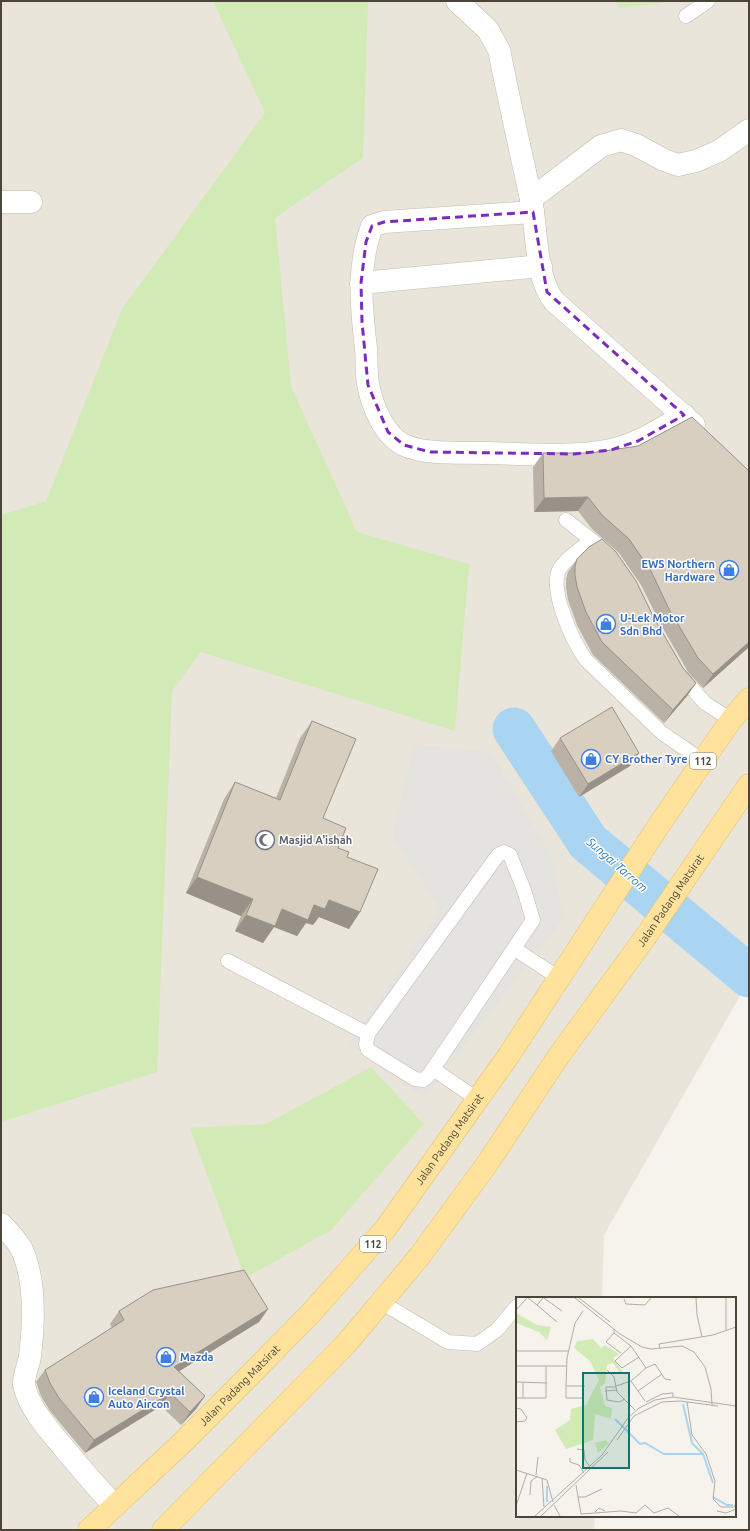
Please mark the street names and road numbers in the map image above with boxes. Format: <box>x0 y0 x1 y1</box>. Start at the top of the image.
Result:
road number: 112 <box>690 753 716 769</box>
street label: Jalan Padang Matsirat <box>635 851 706 949</box>
street label: Jalan Padang Matsirat <box>413 1091 486 1187</box>
road number: 112 <box>360 1236 386 1252</box>
street label: Jalan Padang Matsirat <box>197 1342 283 1428</box>

